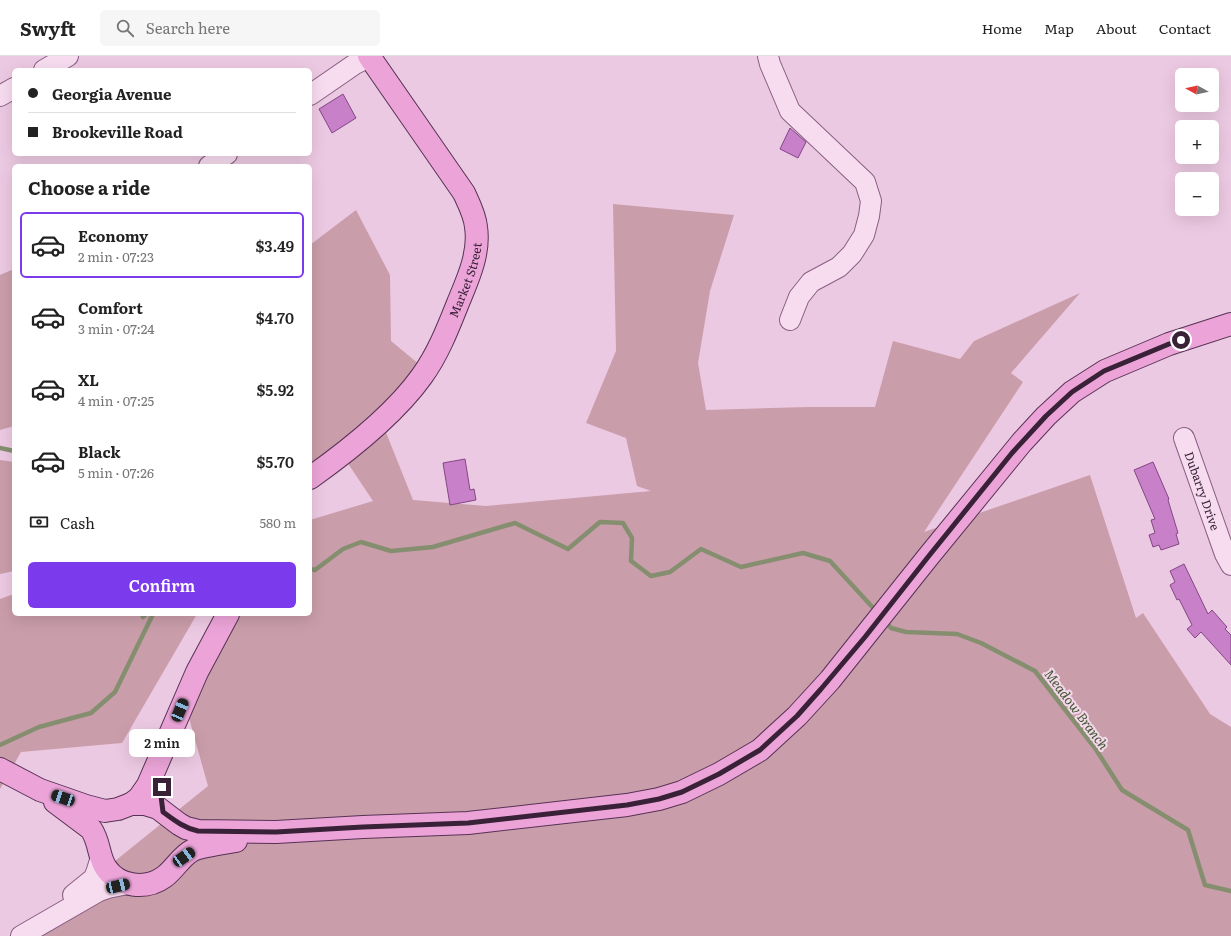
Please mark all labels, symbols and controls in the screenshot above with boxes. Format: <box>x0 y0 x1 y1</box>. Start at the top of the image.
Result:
search box <box>100 10 380 46</box>
text: Swyft <box>20 14 76 42</box>
text: Search here <box>146 16 230 39</box>
icon: search <box>114 17 136 39</box>
text: Home <box>982 18 1022 38</box>
text: Map <box>1044 18 1074 38</box>
text: About <box>1096 18 1137 38</box>
text: Contact <box>1159 18 1211 38</box>
north arrow <box>1175 68 1219 112</box>
map controls <box>1175 68 1219 216</box>
text: Georgia Avenue <box>52 82 172 105</box>
text: Brookeville Road <box>52 120 183 143</box>
button: + <box>1175 120 1219 164</box>
button: − <box>1175 172 1219 216</box>
text: Choose a ride <box>28 174 150 201</box>
text: Economy <box>78 224 148 247</box>
icon: car <box>30 227 66 263</box>
text: $3.49 <box>256 234 294 257</box>
street label: Market Street <box>444 242 486 320</box>
text: 2 min · 07:23 <box>78 247 154 266</box>
text: Comfort <box>78 296 143 319</box>
icon: car <box>30 299 66 335</box>
text: $4.70 <box>256 306 294 329</box>
text: 3 min · 07:24 <box>78 319 155 338</box>
route start <box>1172 331 1190 349</box>
text: XL <box>78 368 99 391</box>
icon: car <box>30 371 66 407</box>
text: $5.92 <box>256 378 294 401</box>
text: 4 min · 07:25 <box>78 391 154 410</box>
text: Black <box>78 440 121 463</box>
icon: car <box>30 443 66 479</box>
street label: Dubarry Drive <box>1180 449 1225 533</box>
text: $5.70 <box>256 450 294 473</box>
text: 5 min · 07:26 <box>78 463 154 482</box>
icon: cash <box>28 511 50 533</box>
text: Cash <box>60 511 95 534</box>
text: 580 m <box>260 513 296 532</box>
button: Confirm <box>28 562 296 608</box>
water label: Meadow Branch <box>1041 665 1114 753</box>
car <box>170 697 190 723</box>
callout: 2 min <box>129 729 195 757</box>
text: 2 min <box>144 733 180 752</box>
route end <box>153 778 171 796</box>
car <box>50 788 76 808</box>
car <box>171 845 197 869</box>
car <box>105 877 131 895</box>

